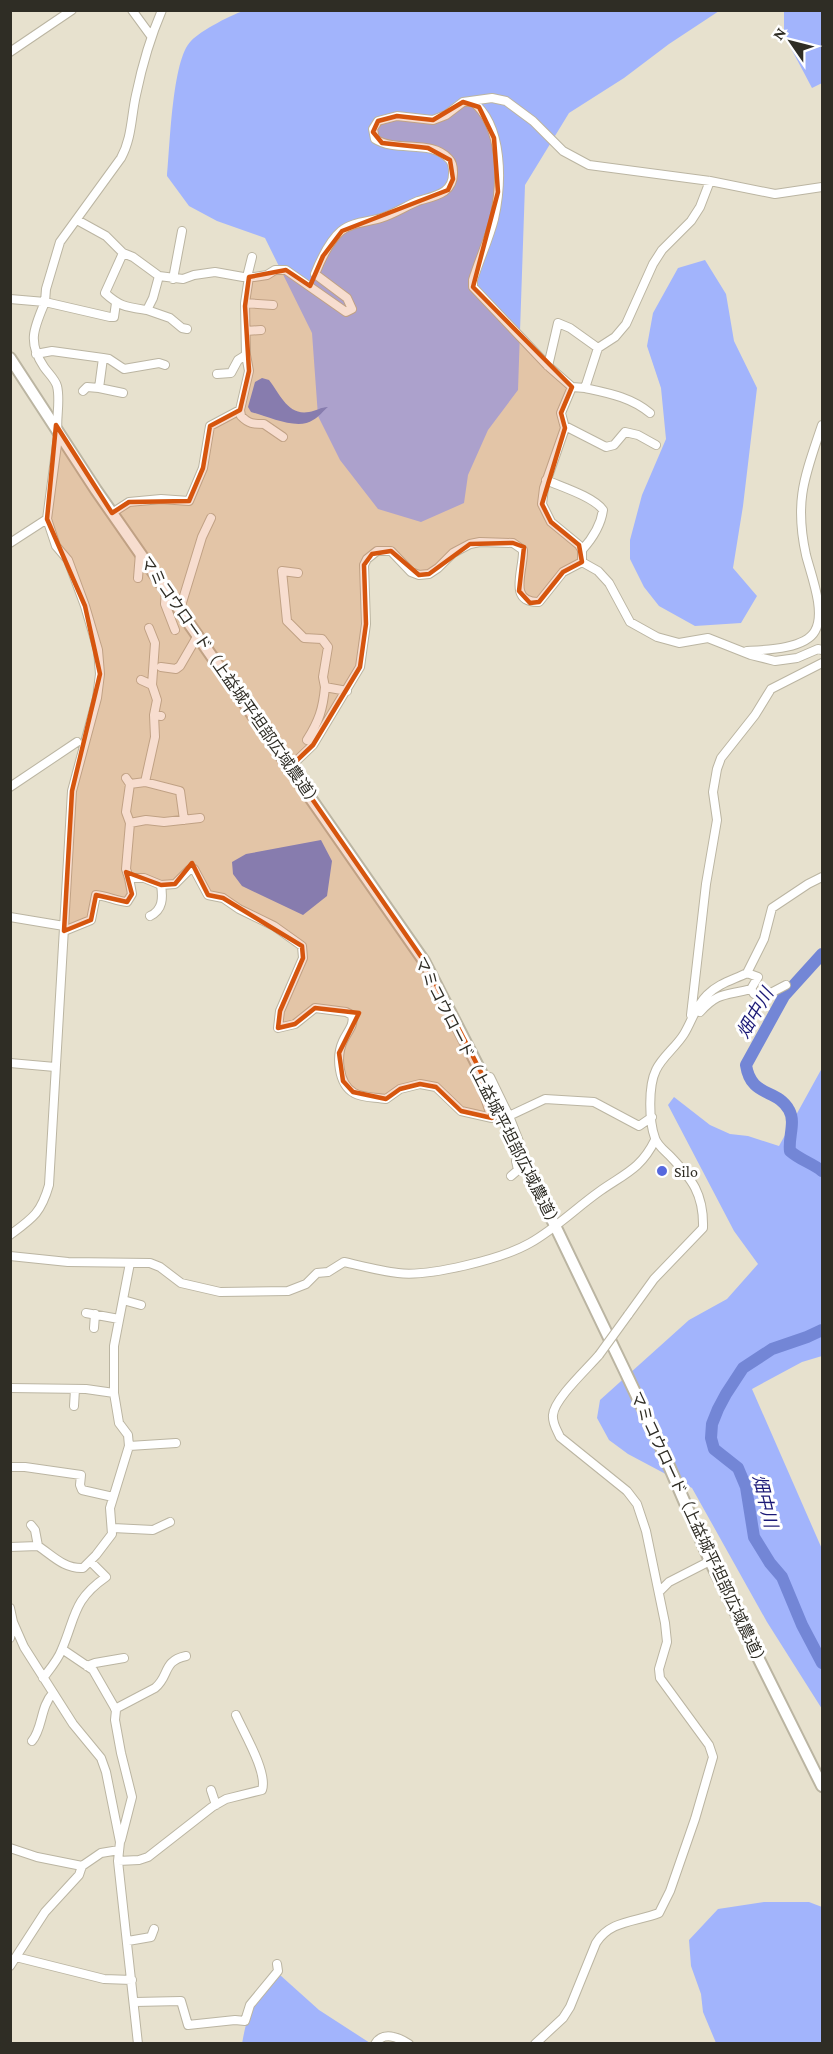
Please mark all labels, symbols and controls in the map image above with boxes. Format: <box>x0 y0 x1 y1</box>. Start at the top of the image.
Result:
north arrow <box>761 12 821 72</box>
text: N <box>769 24 789 43</box>
street label: マミコウロード（上益城平坦部広域農道） <box>137 553 325 811</box>
street label: マミコウロード（上益城平坦部広域農道） <box>412 954 564 1232</box>
water label: 畑中川 <box>733 983 778 1041</box>
place label: Silo <box>674 1163 698 1180</box>
marker: Silo <box>655 1164 669 1178</box>
street label: マミコウロード（上益城平坦部広域農道） <box>627 1389 771 1671</box>
water label: 畑中川 <box>749 1472 782 1532</box>

